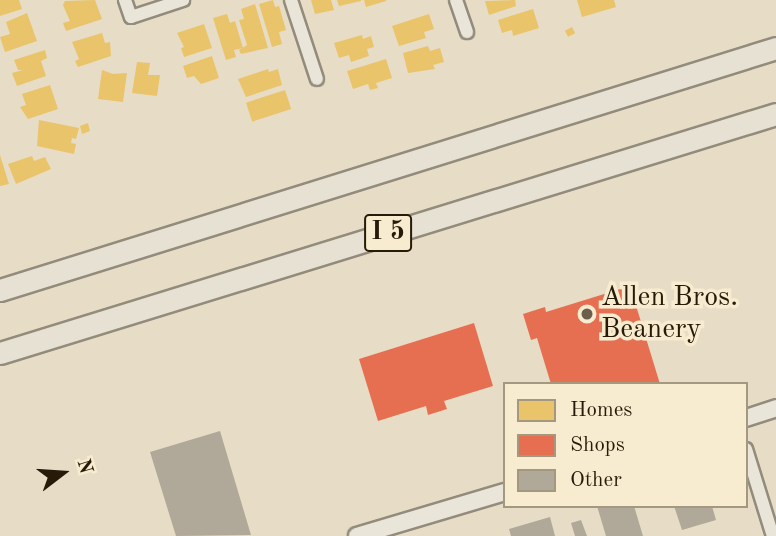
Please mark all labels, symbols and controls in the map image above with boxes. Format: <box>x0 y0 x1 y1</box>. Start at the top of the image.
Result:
road number: I 5 <box>364 210 412 256</box>
place label: Allen Bros. Beanery <box>601 281 738 347</box>
marker: Allen Bros. Beanery <box>579 306 595 322</box>
legend <box>503 382 748 508</box>
text: Homes <box>570 400 632 421</box>
text: Shops <box>570 435 625 456</box>
north arrow <box>28 438 98 508</box>
text: N <box>72 457 95 476</box>
text: Other <box>570 470 622 491</box>

